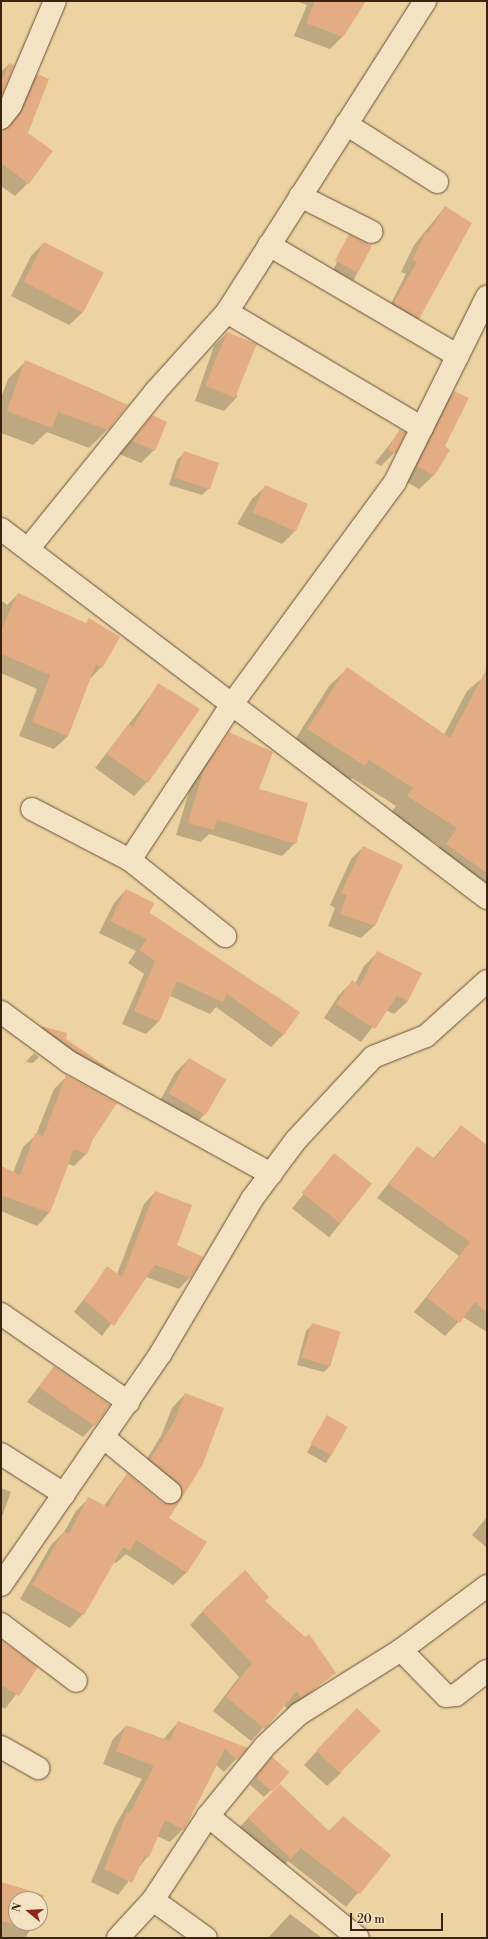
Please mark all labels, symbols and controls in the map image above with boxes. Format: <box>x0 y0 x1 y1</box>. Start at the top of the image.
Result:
north arrow <box>8 1891 48 1931</box>
text: N <box>10 1901 26 1914</box>
scale bar <box>352 1905 445 1931</box>
text: 20 m <box>357 1912 385 1927</box>

